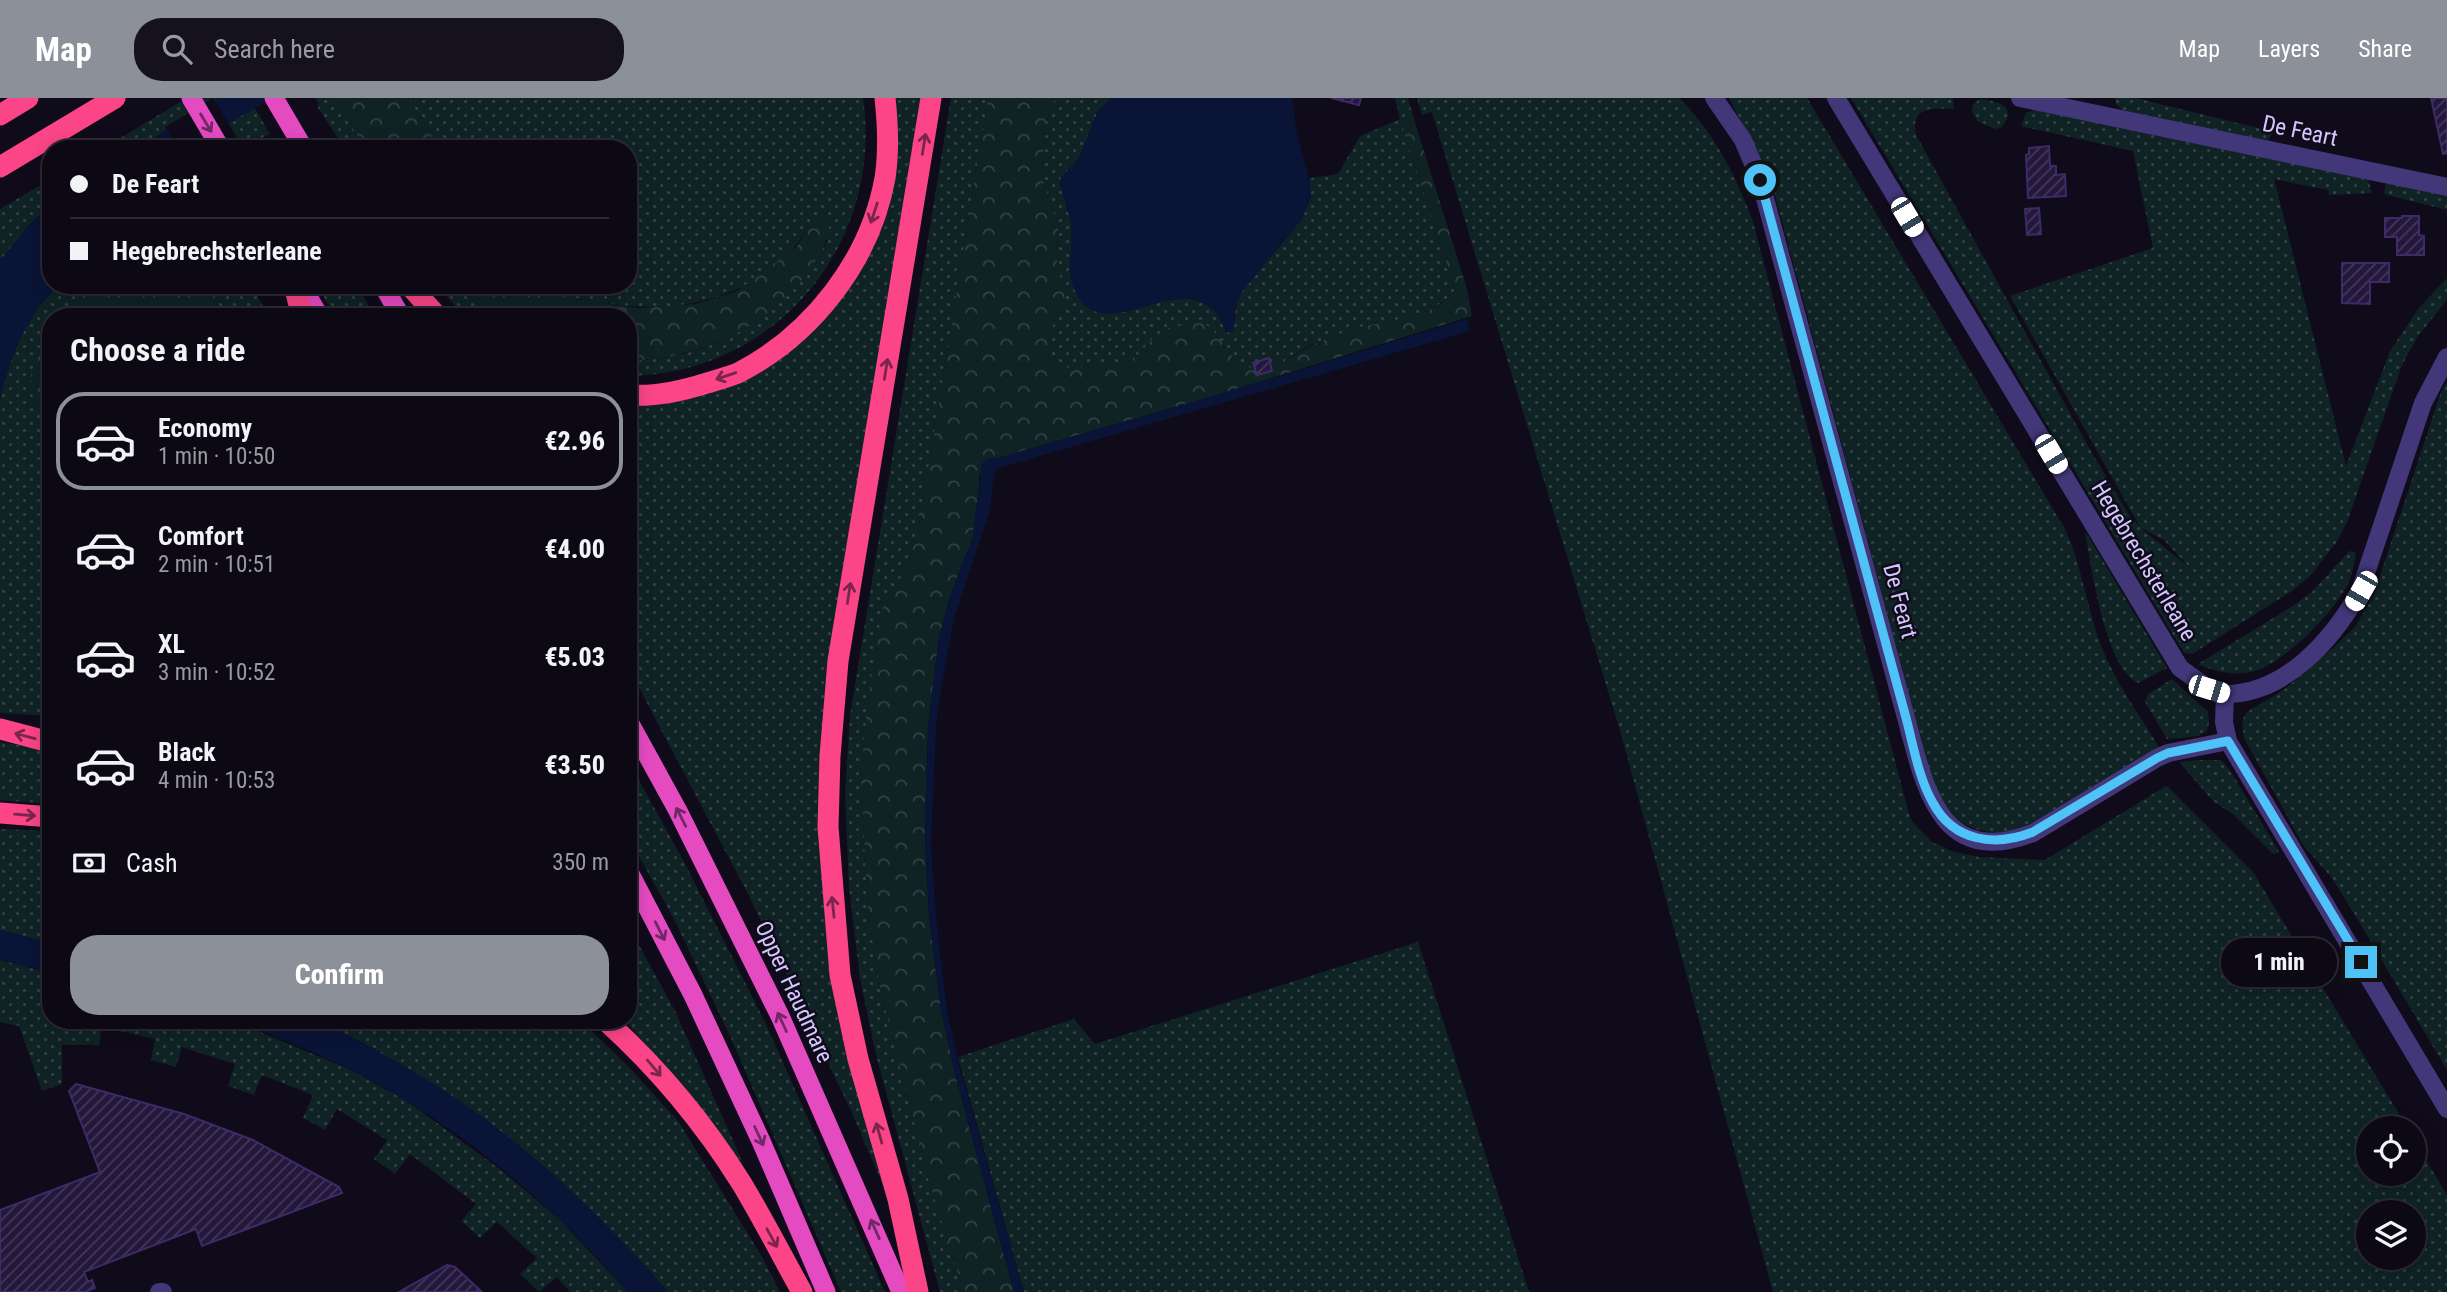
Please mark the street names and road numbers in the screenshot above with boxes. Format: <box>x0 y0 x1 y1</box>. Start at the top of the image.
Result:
street label: De Feart <box>2260 110 2340 152</box>
street label: Hegebrechsterleane <box>2086 476 2202 646</box>
street label: De Feart <box>1877 561 1923 641</box>
street label: Opper Haudmare <box>749 917 839 1067</box>

